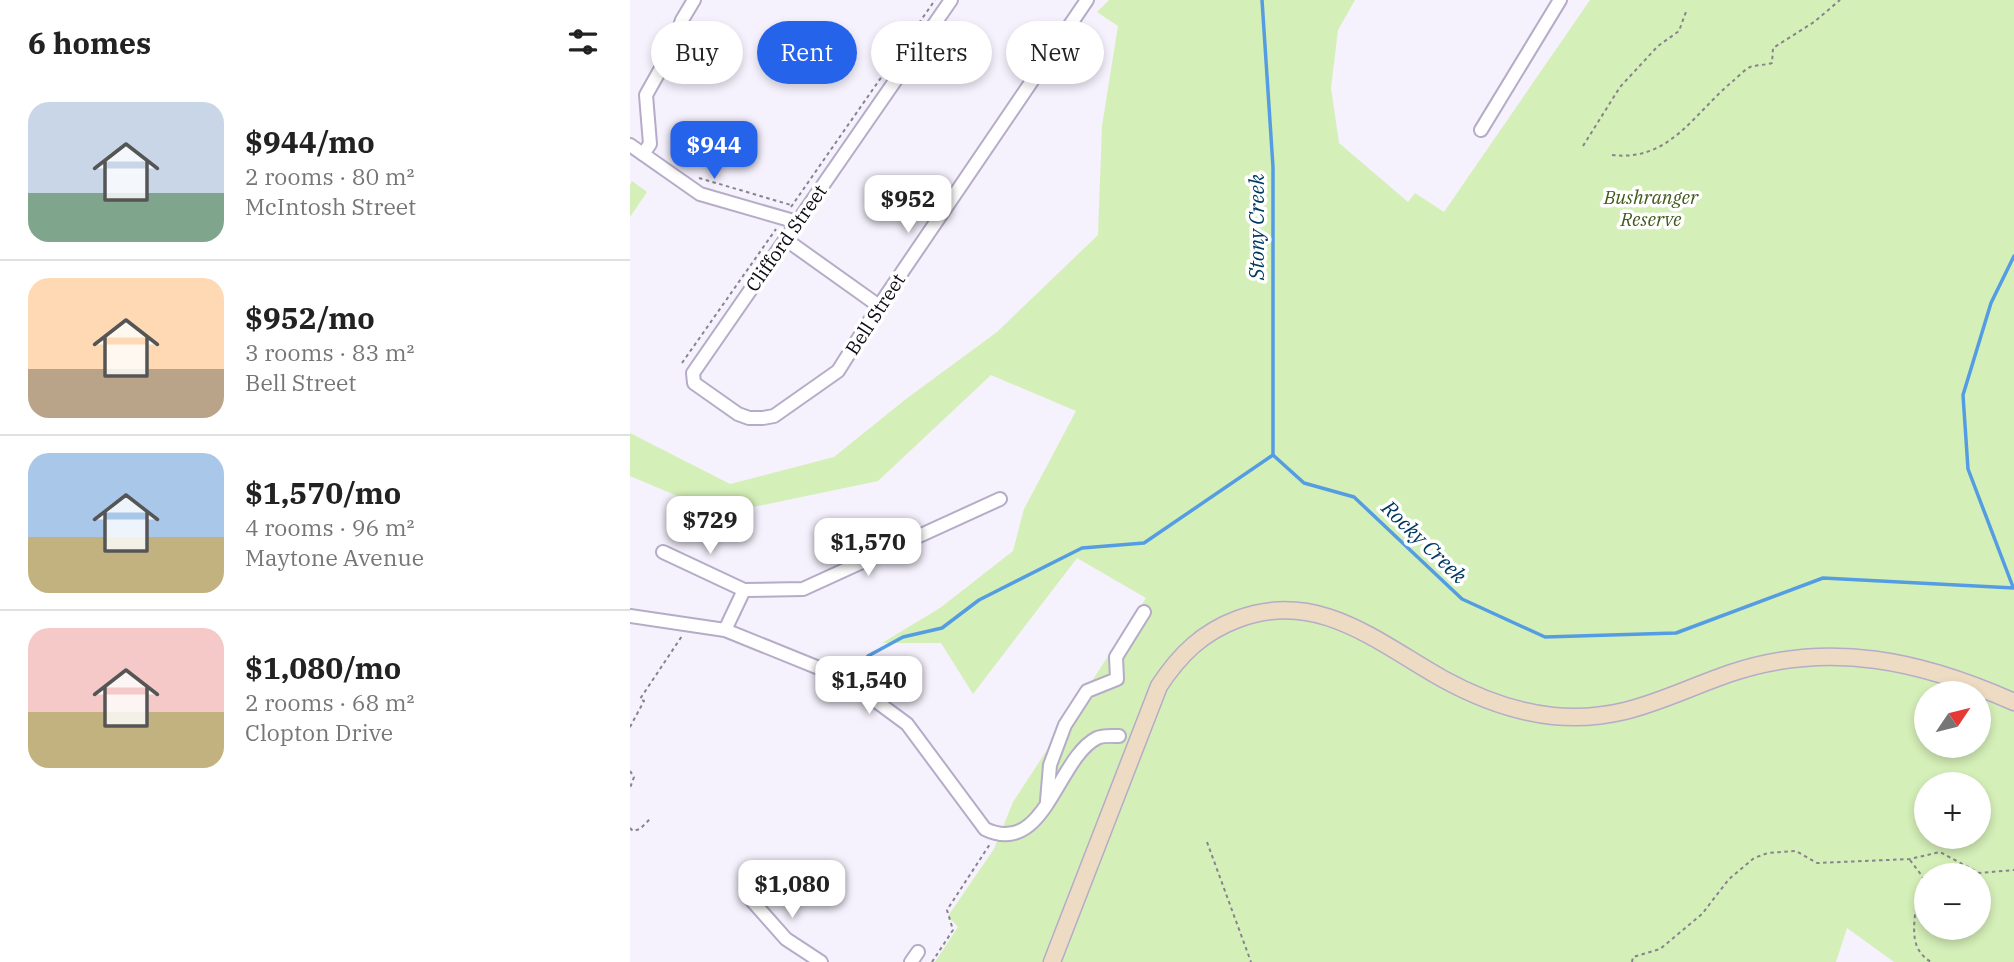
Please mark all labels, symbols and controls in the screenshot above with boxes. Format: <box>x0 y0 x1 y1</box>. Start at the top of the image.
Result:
chip: Buy <box>651 21 743 84</box>
chip: Rent <box>757 21 857 84</box>
chip: Filters <box>871 21 992 84</box>
chip: New <box>1006 21 1104 84</box>
text: 6 homes <box>28 23 151 62</box>
icon: filters <box>564 23 602 61</box>
text: $944/mo <box>245 122 375 161</box>
pin: $944 <box>673 122 755 181</box>
text: $944 <box>686 129 742 159</box>
icon: home <box>84 130 168 214</box>
text: 2 rooms · 80 m² <box>245 161 415 191</box>
water label: Stony Creek <box>1242 173 1270 281</box>
pin: $952 <box>867 176 949 235</box>
street label: Clifford Street <box>740 180 832 296</box>
text: $952 <box>880 183 936 213</box>
park label: Bushranger Reserve <box>1603 185 1699 231</box>
text: McIntosh Street <box>245 191 416 221</box>
street label: Bell Street <box>840 269 910 359</box>
text: $952/mo <box>245 298 375 337</box>
icon: home <box>84 306 168 390</box>
text: 3 rooms · 83 m² <box>245 337 415 367</box>
text: Bell Street <box>245 367 356 397</box>
text: $1,570/mo <box>245 473 401 512</box>
icon: home <box>84 481 168 565</box>
water label: Rocky Creek <box>1375 493 1474 590</box>
pin: $729 <box>669 496 751 556</box>
text: $729 <box>682 504 738 534</box>
text: 4 rooms · 96 m² <box>245 512 415 542</box>
pin: $1,570 <box>811 518 925 578</box>
text: $1,570 <box>830 526 906 556</box>
text: Maytone Avenue <box>245 542 424 572</box>
text: $1,080/mo <box>245 648 401 687</box>
icon: home <box>84 656 168 740</box>
pin: $1,540 <box>812 656 926 716</box>
text: $1,540 <box>831 664 907 694</box>
north arrow <box>1914 681 1992 758</box>
map controls <box>1914 681 1991 940</box>
text: 2 rooms · 68 m² <box>245 687 415 717</box>
text: Clopton Drive <box>245 717 393 747</box>
button: + <box>1914 772 1991 849</box>
pin: $1,080 <box>735 860 849 920</box>
button: − <box>1914 863 1991 940</box>
text: $1,080 <box>754 868 830 898</box>

